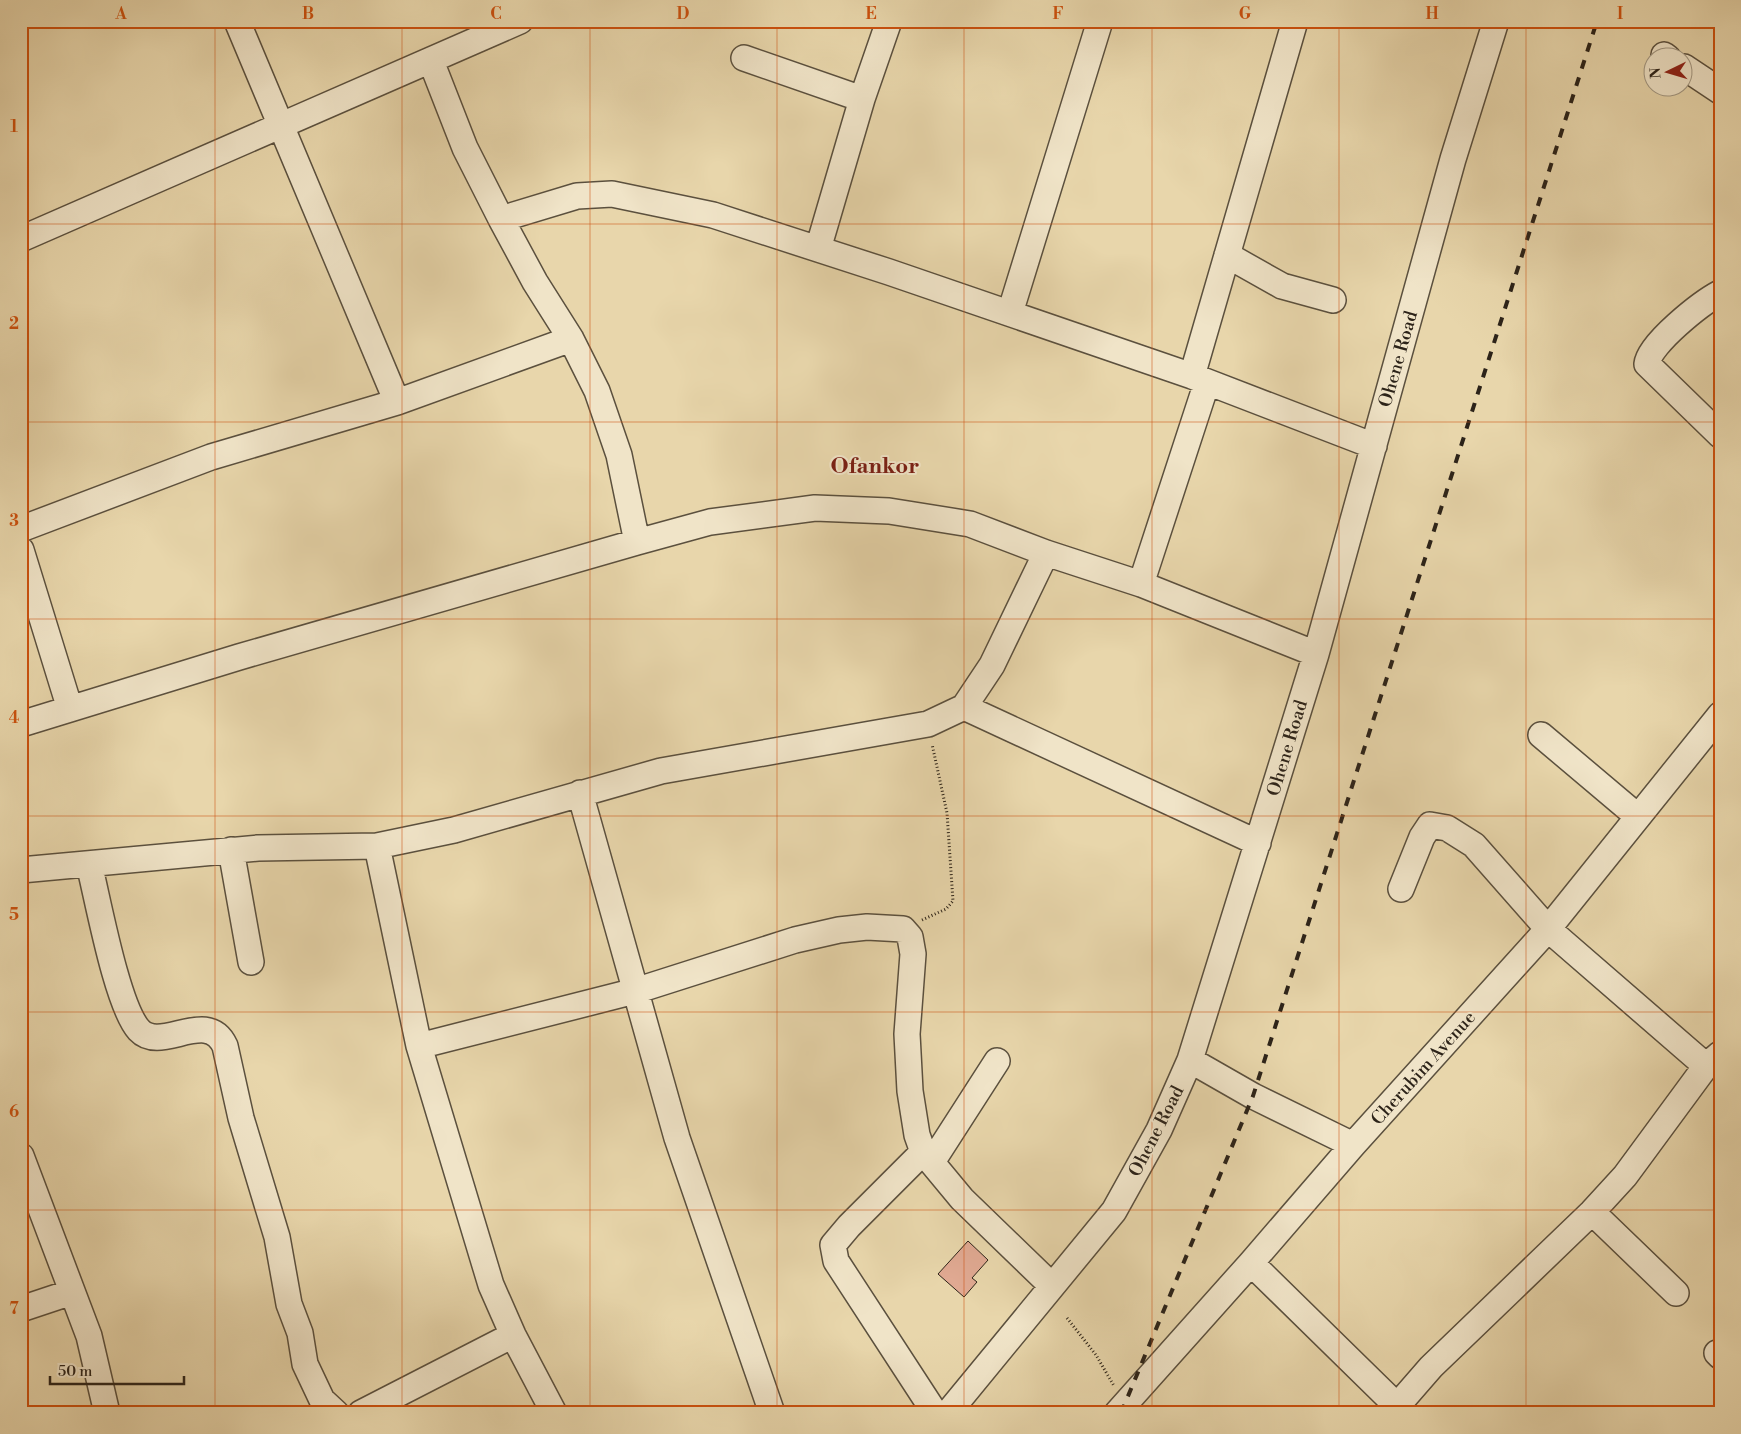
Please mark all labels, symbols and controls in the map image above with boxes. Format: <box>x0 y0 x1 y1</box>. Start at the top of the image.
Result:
text: A <box>114 4 127 24</box>
text: B <box>302 4 314 24</box>
text: C <box>490 4 502 24</box>
text: D <box>677 4 690 24</box>
text: E <box>865 4 877 24</box>
text: F <box>1052 4 1064 24</box>
text: G <box>1239 4 1252 24</box>
text: H <box>1425 4 1439 24</box>
text: I <box>1617 4 1623 24</box>
north arrow <box>1644 48 1694 98</box>
text: N <box>1647 67 1665 79</box>
text: 1 <box>10 117 18 137</box>
street label: Ohene Road <box>1374 308 1423 410</box>
text: 2 <box>9 314 19 334</box>
district label: Ofankor <box>831 453 919 480</box>
text: 3 <box>9 511 19 531</box>
street label: Ohene Road <box>1262 697 1313 799</box>
text: 4 <box>9 708 20 728</box>
text: 5 <box>9 905 19 925</box>
street label: Cherubim Avenue <box>1366 1006 1481 1130</box>
street label: Ohene Road <box>1124 1081 1190 1181</box>
text: 6 <box>9 1102 19 1122</box>
text: 7 <box>9 1299 19 1319</box>
scale bar <box>50 1354 184 1386</box>
text: 50 m <box>58 1362 92 1381</box>

